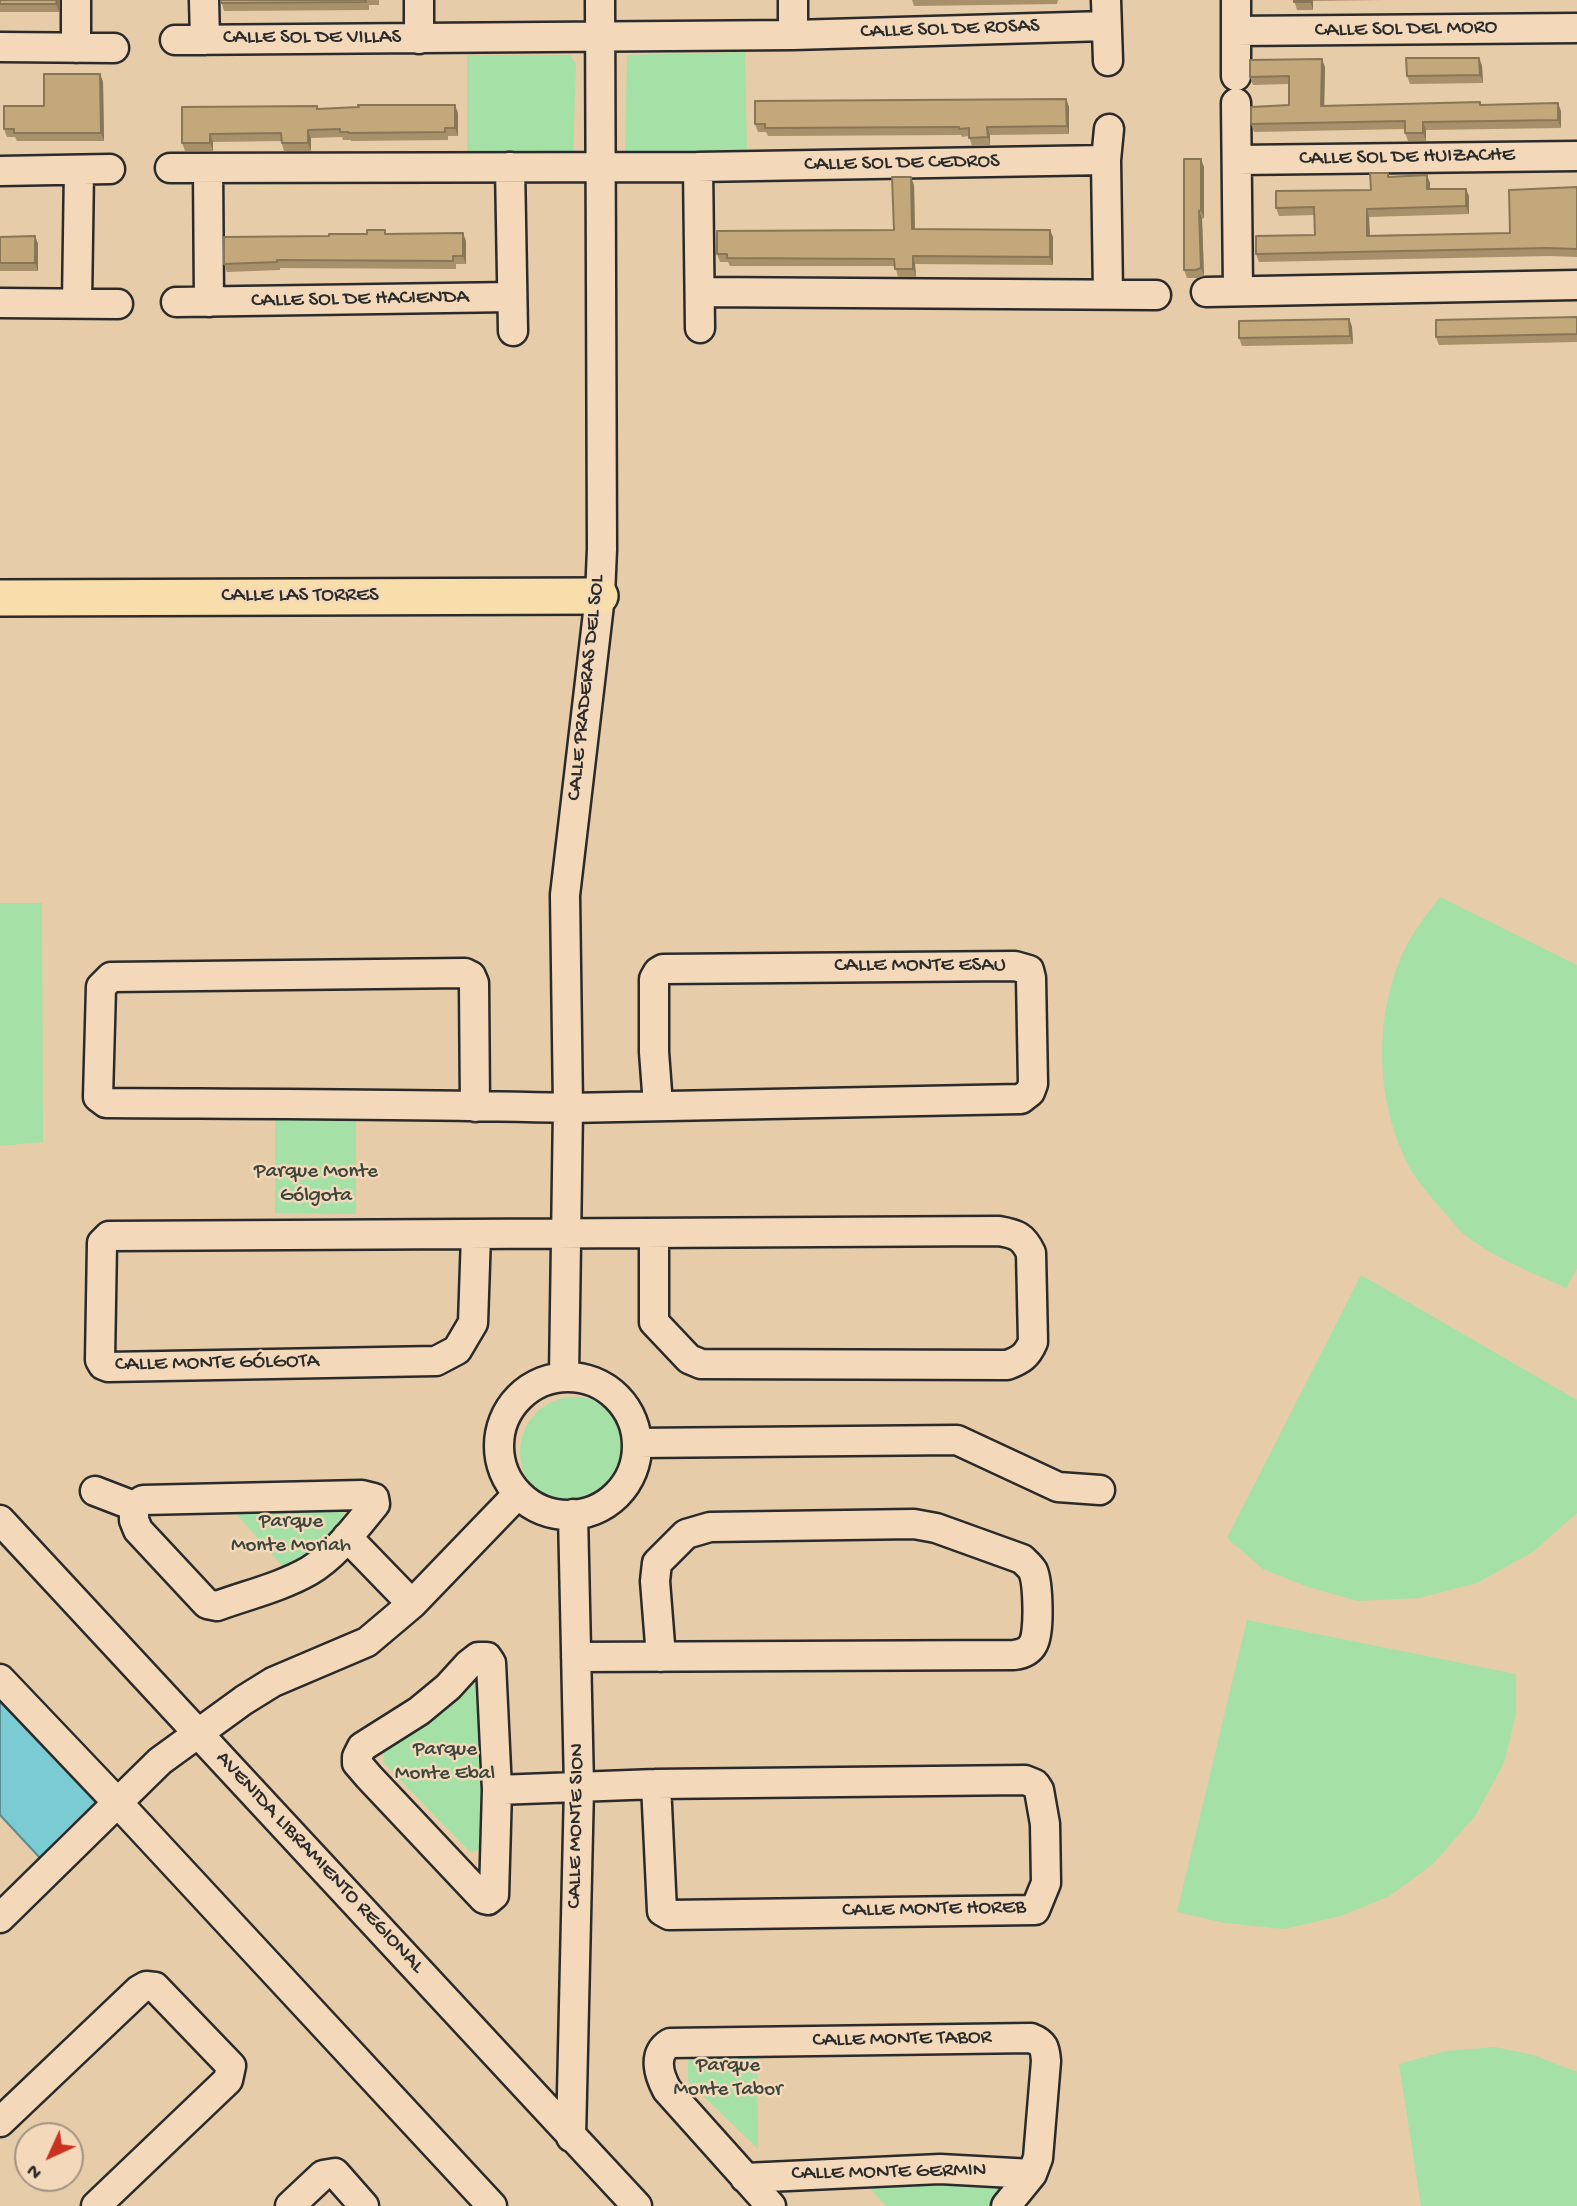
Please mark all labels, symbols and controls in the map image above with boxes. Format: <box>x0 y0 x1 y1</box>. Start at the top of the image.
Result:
street label: CALLE SOL DE ROSAS <box>860 14 1040 46</box>
street label: CALLE SOL DEL MORO <box>1315 16 1497 44</box>
street label: CALLE SOL DE VILLAS <box>223 26 401 52</box>
street label: CALLE SOL DE HUIZACHE <box>1299 144 1515 172</box>
street label: CALLE SOL DE CEDROS <box>804 150 1000 178</box>
street label: CALLE SOL DE HACIENDA <box>251 286 469 314</box>
street label: CALLE PRADERAS DEL SOL <box>563 574 611 802</box>
street label: CALLE LAS TORRES <box>221 584 379 610</box>
street label: CALLE MONTE ESAU <box>834 954 1006 980</box>
park label: Parque Monte Gólgota <box>254 1160 378 1210</box>
street label: CALLE MONTE GÓLGOTA <box>115 1350 319 1378</box>
park label: Parque Monte Moriah <box>231 1510 351 1560</box>
park label: Parque Monte Ebal <box>395 1738 495 1788</box>
street label: CALLE MONTE SION <box>563 1743 591 1909</box>
street label: AVENIDA LIBRAMIENTO REGIONAL <box>209 1747 429 1979</box>
street label: CALLE MONTE HOREB <box>842 1896 1026 1924</box>
street label: CALLE MONTE TABOR <box>812 2026 992 2054</box>
park label: Parque Monte Tabor <box>674 2054 782 2104</box>
north arrow <box>14 2122 84 2192</box>
text: N <box>23 2158 48 2183</box>
street label: CALLE MONTE GERMIN <box>791 2159 987 2187</box>

